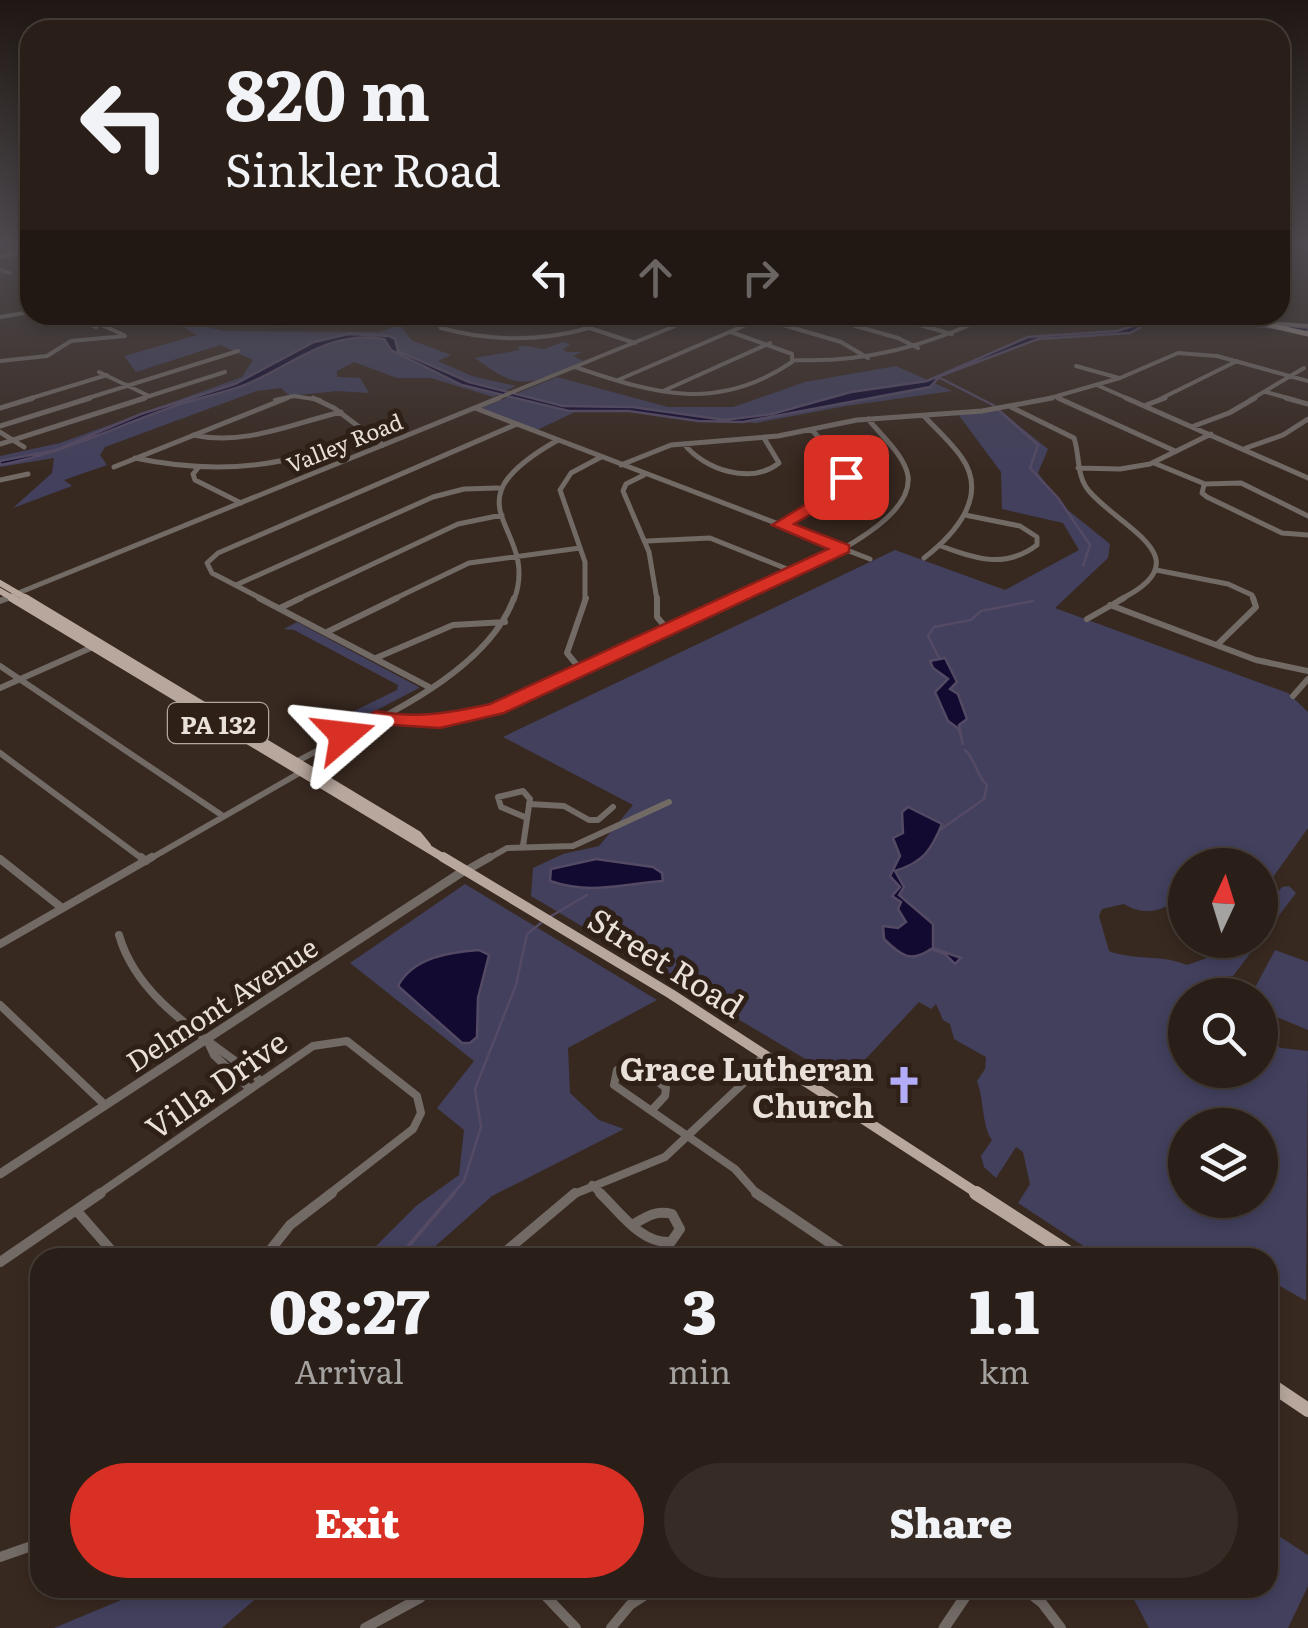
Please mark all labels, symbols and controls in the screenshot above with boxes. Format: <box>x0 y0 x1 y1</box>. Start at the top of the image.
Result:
text: 820 m <box>225 39 430 143</box>
icon: left <box>60 60 190 190</box>
text: Sinkler Road <box>225 134 501 201</box>
icon: left <box>523 250 578 305</box>
icon: ahead <box>628 250 683 305</box>
icon: right <box>733 250 788 305</box>
street label: Valley Road <box>281 404 407 480</box>
pin <box>804 435 889 520</box>
icon: arrive <box>819 450 874 505</box>
position arrow <box>292 683 396 787</box>
road number: PA 132 <box>168 703 268 743</box>
north arrow <box>1168 848 1278 958</box>
map controls <box>1168 848 1278 1218</box>
street label: Street Road <box>580 894 754 1028</box>
street label: Delmont Avenue <box>117 925 325 1081</box>
button: search <box>1168 978 1278 1088</box>
street label: Villa Drive <box>134 1017 296 1149</box>
place label: Grace Lutheran Church <box>620 1043 874 1128</box>
church icon: Grace Lutheran Church <box>883 1064 925 1106</box>
button: layers <box>1168 1108 1278 1218</box>
text: 08:27 <box>269 1263 429 1352</box>
text: 3 <box>682 1263 717 1352</box>
text: 1.1 <box>970 1263 1039 1352</box>
text: Arrival <box>294 1346 404 1394</box>
text: min <box>668 1346 731 1394</box>
text: km <box>979 1346 1030 1394</box>
button: Exit <box>70 1463 644 1578</box>
button: Share <box>664 1463 1238 1578</box>

